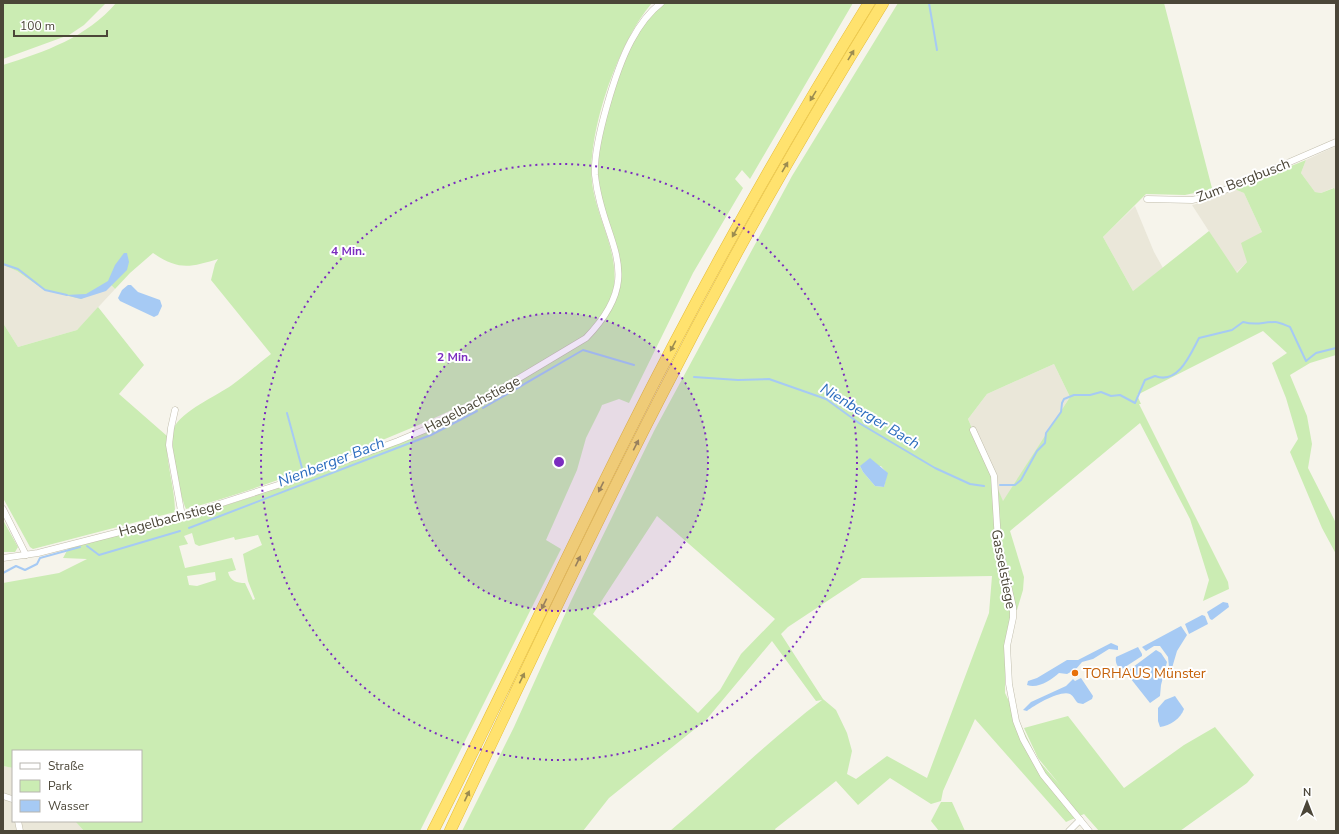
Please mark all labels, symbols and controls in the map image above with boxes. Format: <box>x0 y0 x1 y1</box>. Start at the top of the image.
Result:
scale bar <box>14 12 107 38</box>
text: 100 m <box>20 18 55 34</box>
one-way arrow <box>848 49 855 61</box>
one-way arrow <box>809 90 816 102</box>
street label: Zum Bergbusch <box>1194 154 1293 207</box>
one-way arrow <box>782 161 789 173</box>
one-way arrow <box>731 226 738 238</box>
text: 4 Min. <box>331 243 365 259</box>
one-way arrow <box>670 340 676 352</box>
text: 2 Min. <box>437 349 471 365</box>
street label: Hagelbachstiege <box>421 371 523 438</box>
water label: Nienberger Bach <box>817 378 923 454</box>
water label: Nienberger Bach <box>275 432 387 492</box>
one-way arrow <box>633 439 639 450</box>
centre of rings <box>552 455 566 469</box>
one-way arrow <box>598 481 605 493</box>
street label: Hagelbachstiege <box>117 496 224 541</box>
street label: Gasselstiege <box>987 528 1021 610</box>
one-way arrow <box>575 555 582 567</box>
one-way arrow <box>541 598 547 609</box>
place label: TORHAUS Münster <box>1083 664 1206 683</box>
marker: TORHAUS Münster <box>1070 668 1080 678</box>
one-way arrow <box>519 673 525 684</box>
legend <box>12 750 142 822</box>
text: Straße <box>48 758 84 774</box>
text: Park <box>48 778 73 794</box>
north arrow <box>1287 782 1327 822</box>
text: N <box>1303 785 1311 800</box>
one-way arrow <box>464 790 470 801</box>
text: Wasser <box>48 798 90 814</box>

